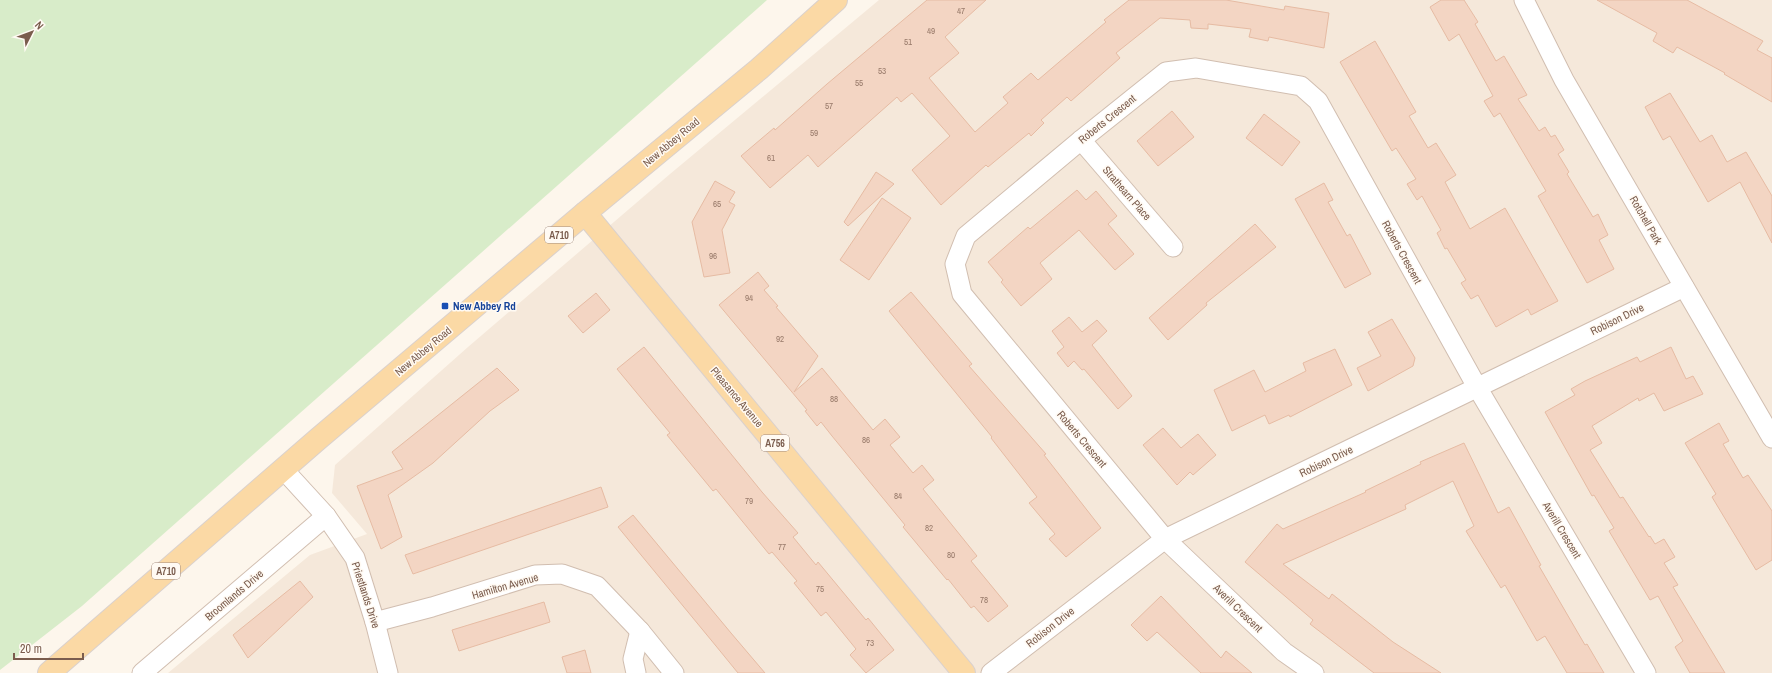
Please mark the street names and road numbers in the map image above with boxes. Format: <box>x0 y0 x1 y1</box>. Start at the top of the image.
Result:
street label: Roberts Crescent <box>1075 91 1139 147</box>
street label: New Abbey Road <box>640 114 702 170</box>
street label: Strathearn Place <box>1100 163 1154 223</box>
street label: Rotchell Park <box>1627 193 1666 247</box>
street label: Roberts Crescent <box>1379 218 1425 287</box>
road number: A710 <box>545 227 573 243</box>
street label: Robison Drive <box>1588 300 1646 338</box>
street label: New Abbey Road <box>392 323 454 379</box>
street label: Pleasance Avenue <box>708 364 766 430</box>
street label: Roberts Crescent <box>1054 408 1110 471</box>
road number: A756 <box>761 435 789 451</box>
street label: Robison Drive <box>1297 442 1355 480</box>
street label: Averill Crescent <box>1539 498 1585 561</box>
street label: Priestlands Drive <box>349 560 383 630</box>
road number: A710 <box>152 563 180 579</box>
street label: Broomlands Drive <box>202 566 266 624</box>
street label: Hamilton Avenue <box>470 570 540 602</box>
street label: Averill Crescent <box>1210 580 1266 635</box>
street label: Robison Drive <box>1023 604 1077 650</box>

